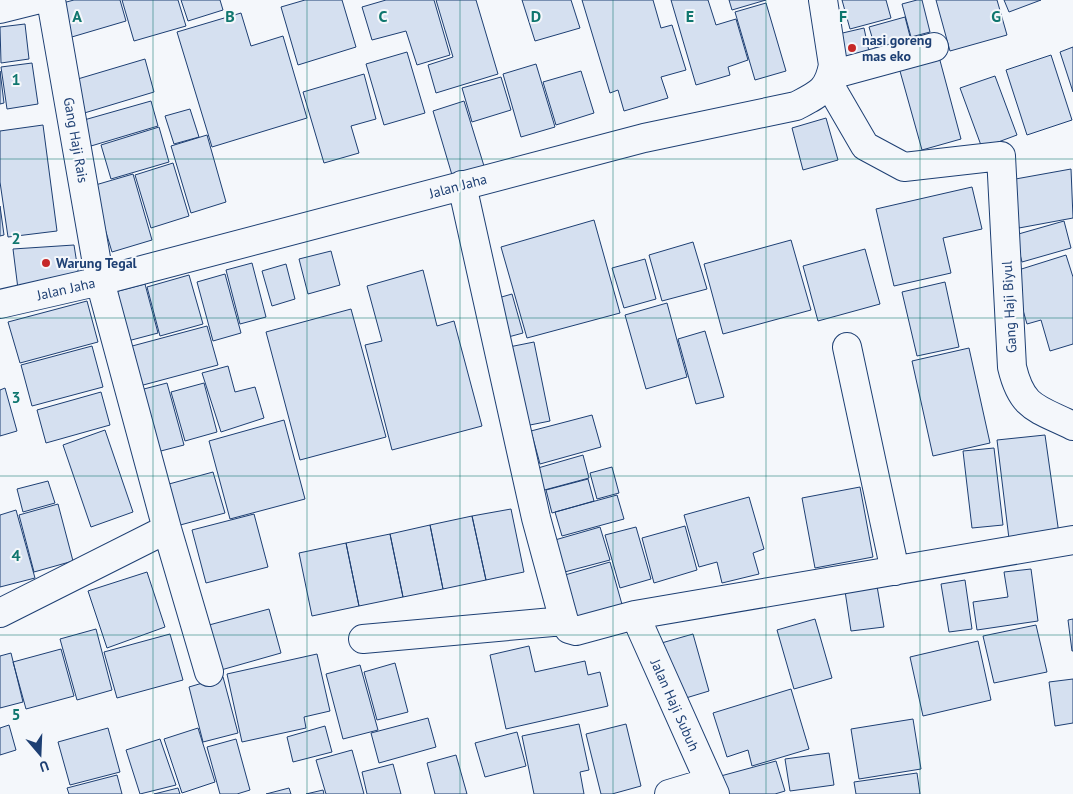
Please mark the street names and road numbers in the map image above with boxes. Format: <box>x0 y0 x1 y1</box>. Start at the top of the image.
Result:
street label: Gang Haji Rais <box>60 96 92 184</box>
street label: Jalan Jaha <box>426 170 489 203</box>
street label: Gang Haji Biyul <box>998 261 1020 353</box>
street label: Jalan Jaha <box>34 274 97 305</box>
street label: Jalan Haji Subuh <box>646 655 703 754</box>

